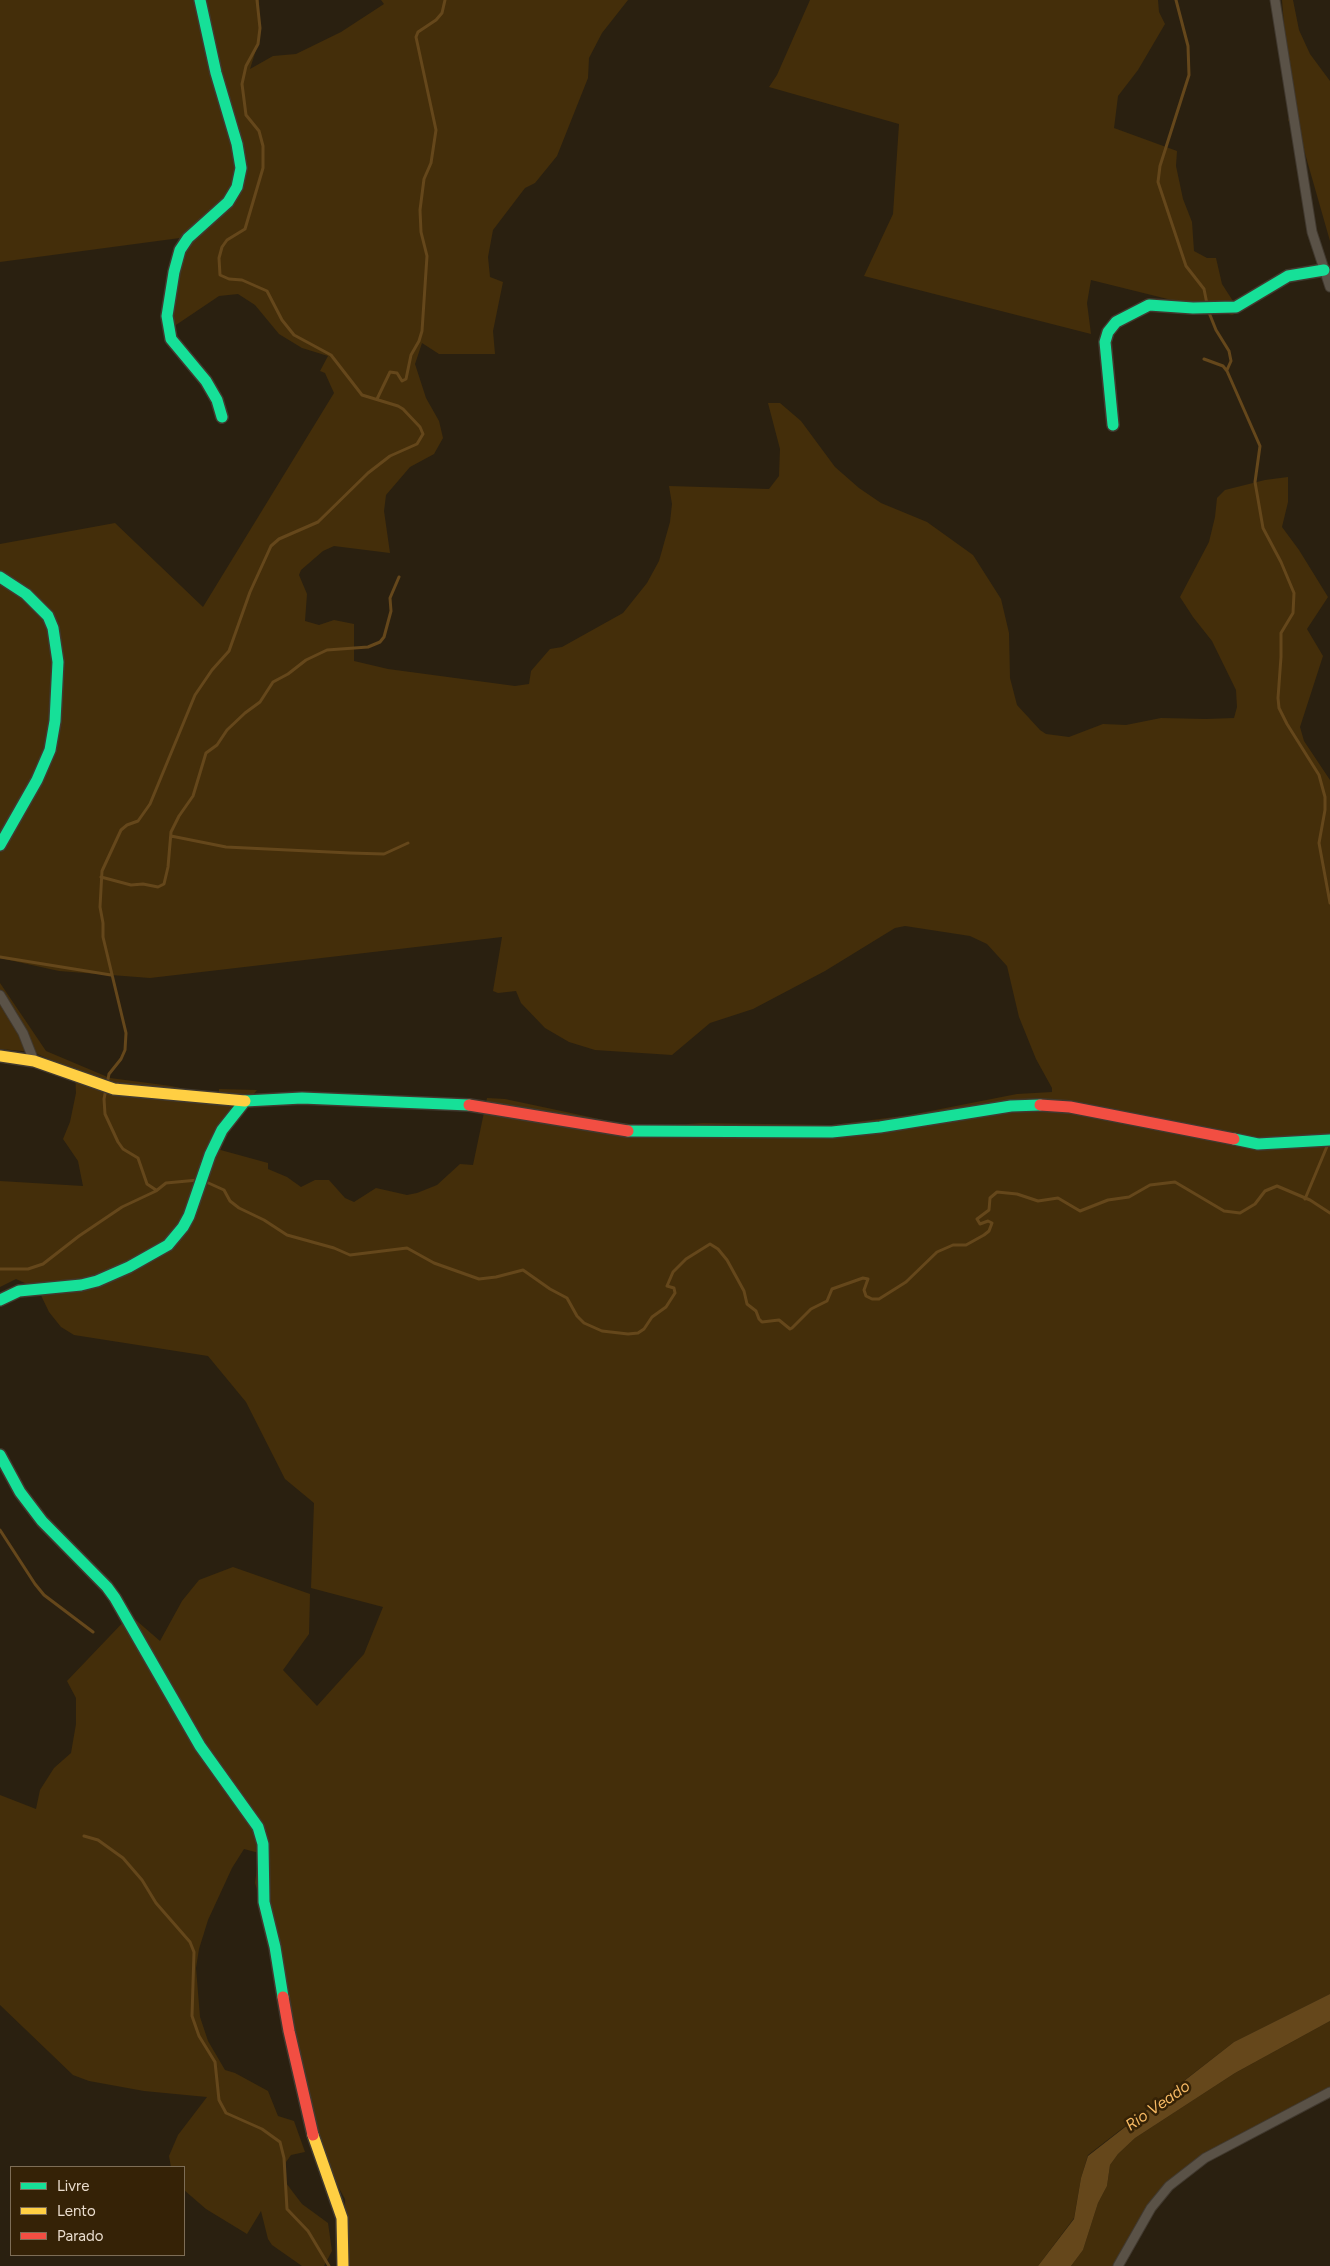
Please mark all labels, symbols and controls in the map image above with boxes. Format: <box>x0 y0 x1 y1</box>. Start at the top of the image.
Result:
water label: Rio Veado <box>1122 2077 1194 2135</box>
legend <box>10 2166 185 2256</box>
text: Livre <box>57 2177 89 2195</box>
text: Lento <box>57 2202 96 2220</box>
text: Parado <box>57 2227 103 2245</box>

